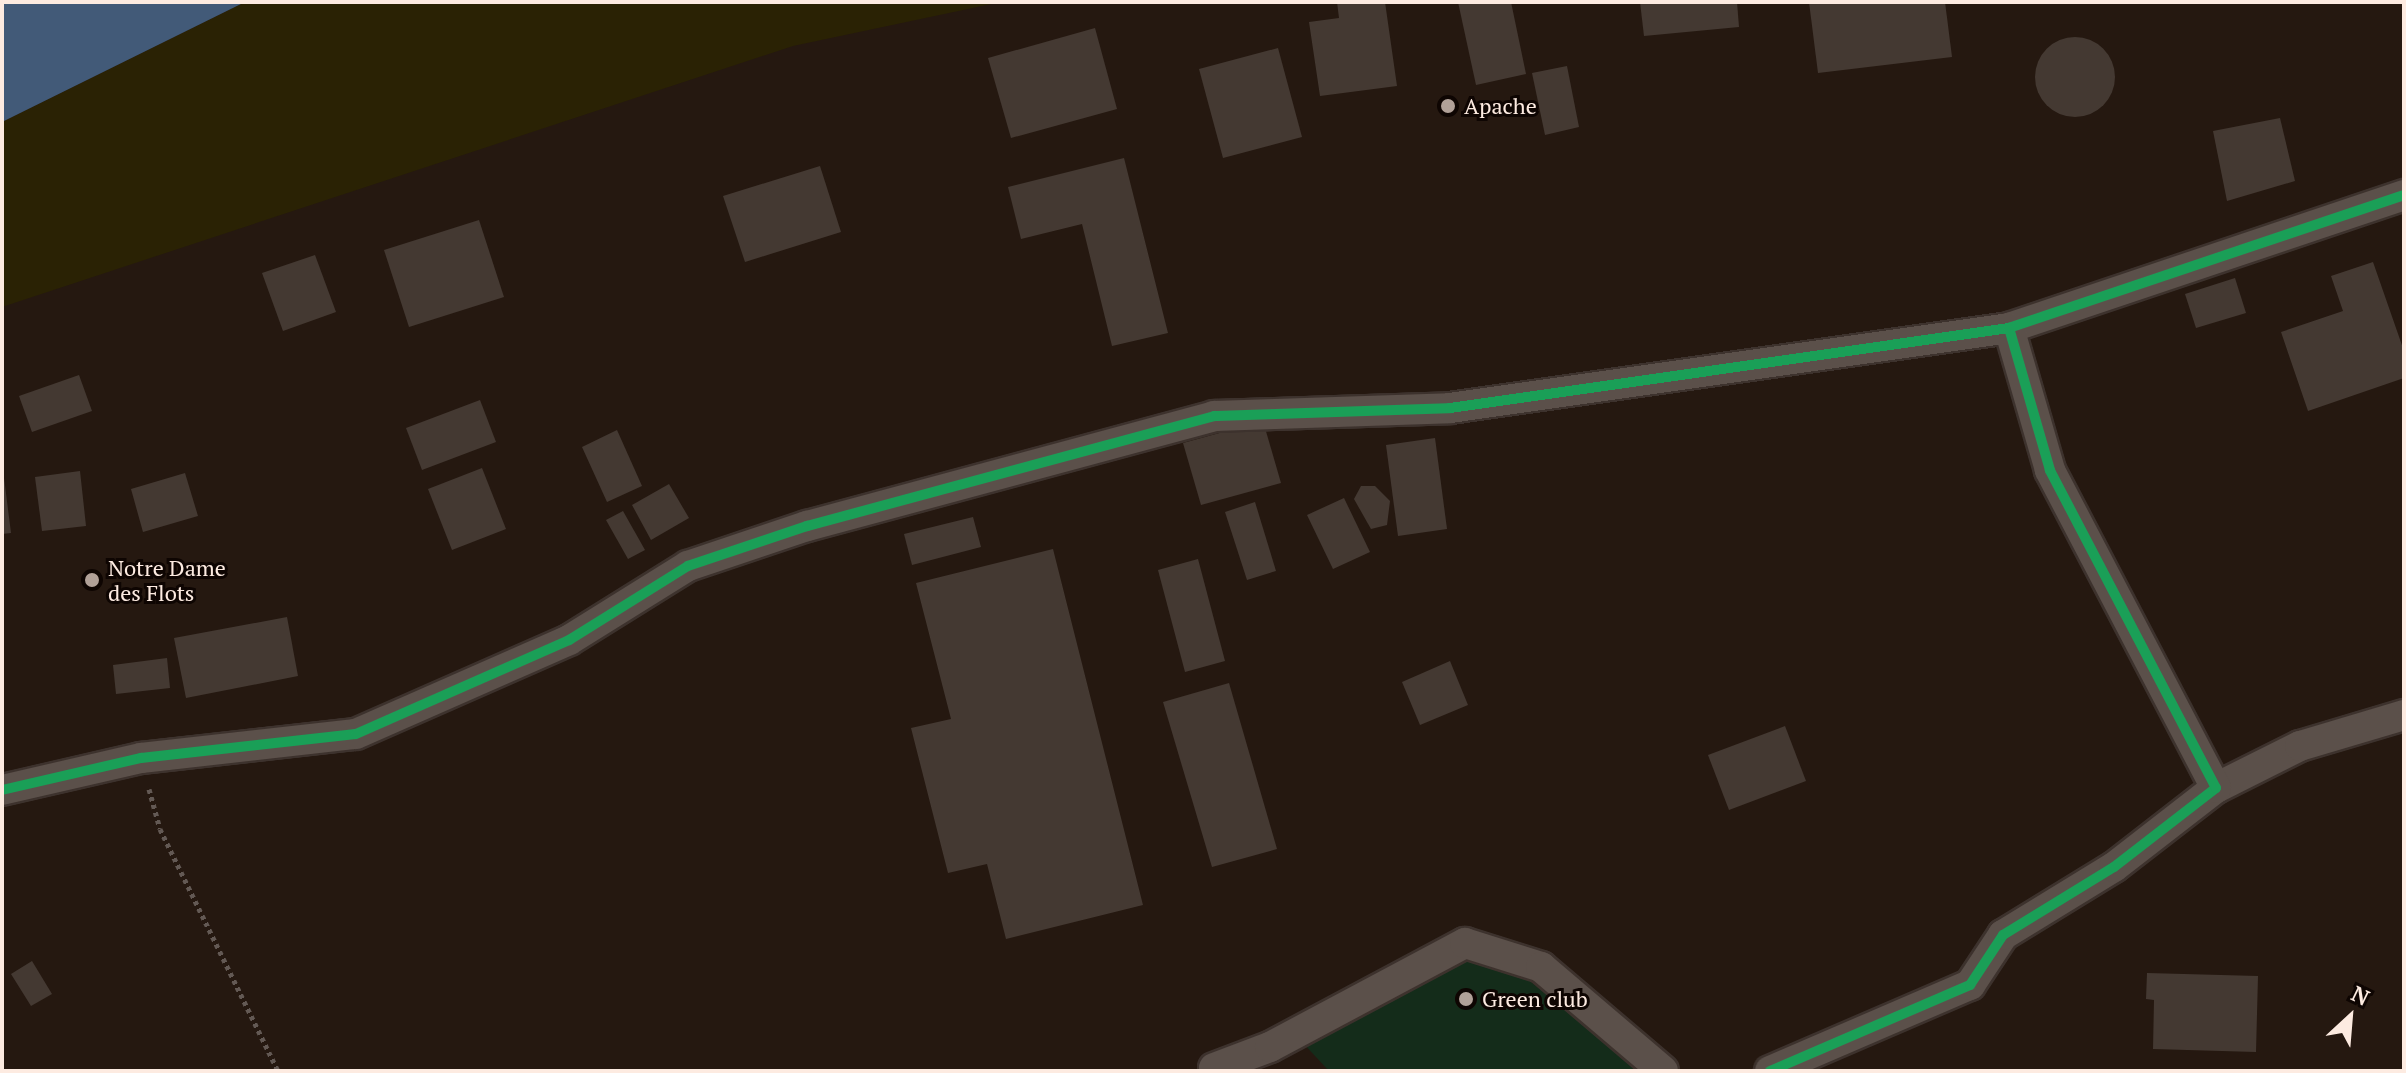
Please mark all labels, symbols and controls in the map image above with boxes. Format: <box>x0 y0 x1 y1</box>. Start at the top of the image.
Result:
place label: Apache <box>1464 93 1537 119</box>
marker: Apache <box>1439 97 1457 115</box>
place label: Notre Dame des Flots <box>108 554 226 606</box>
marker: Notre Dame des Flots <box>83 571 101 589</box>
north arrow <box>2310 977 2390 1057</box>
text: N <box>2347 978 2375 1012</box>
place label: Green club <box>1482 986 1588 1012</box>
marker: Green club <box>1457 990 1475 1008</box>

